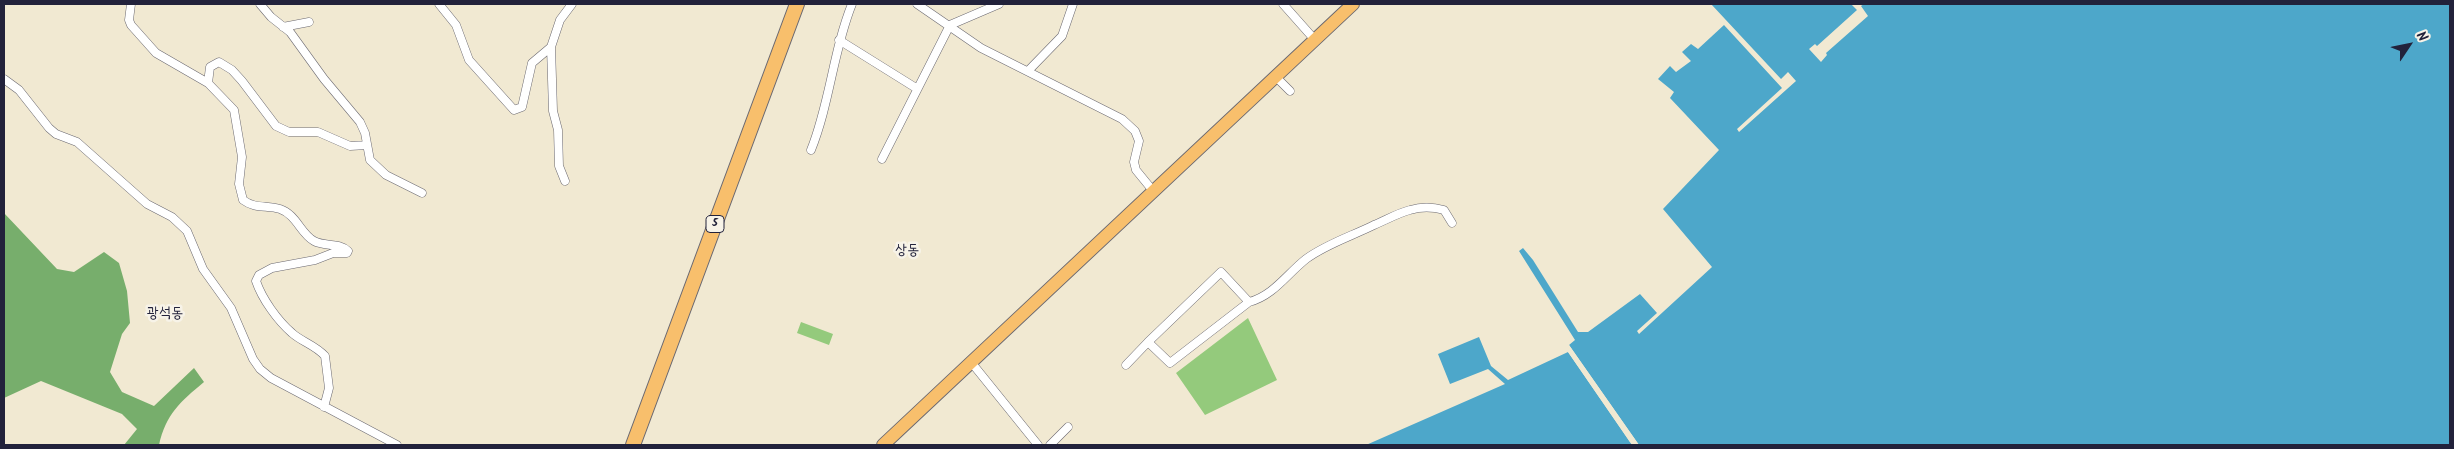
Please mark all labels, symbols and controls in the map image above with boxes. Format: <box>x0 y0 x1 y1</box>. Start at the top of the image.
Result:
north arrow <box>2384 20 2434 70</box>
text: N <box>2410 27 2433 46</box>
road number: 5 <box>706 215 724 232</box>
district label: 상동 <box>895 242 919 260</box>
district label: 광석동 <box>147 305 183 323</box>

